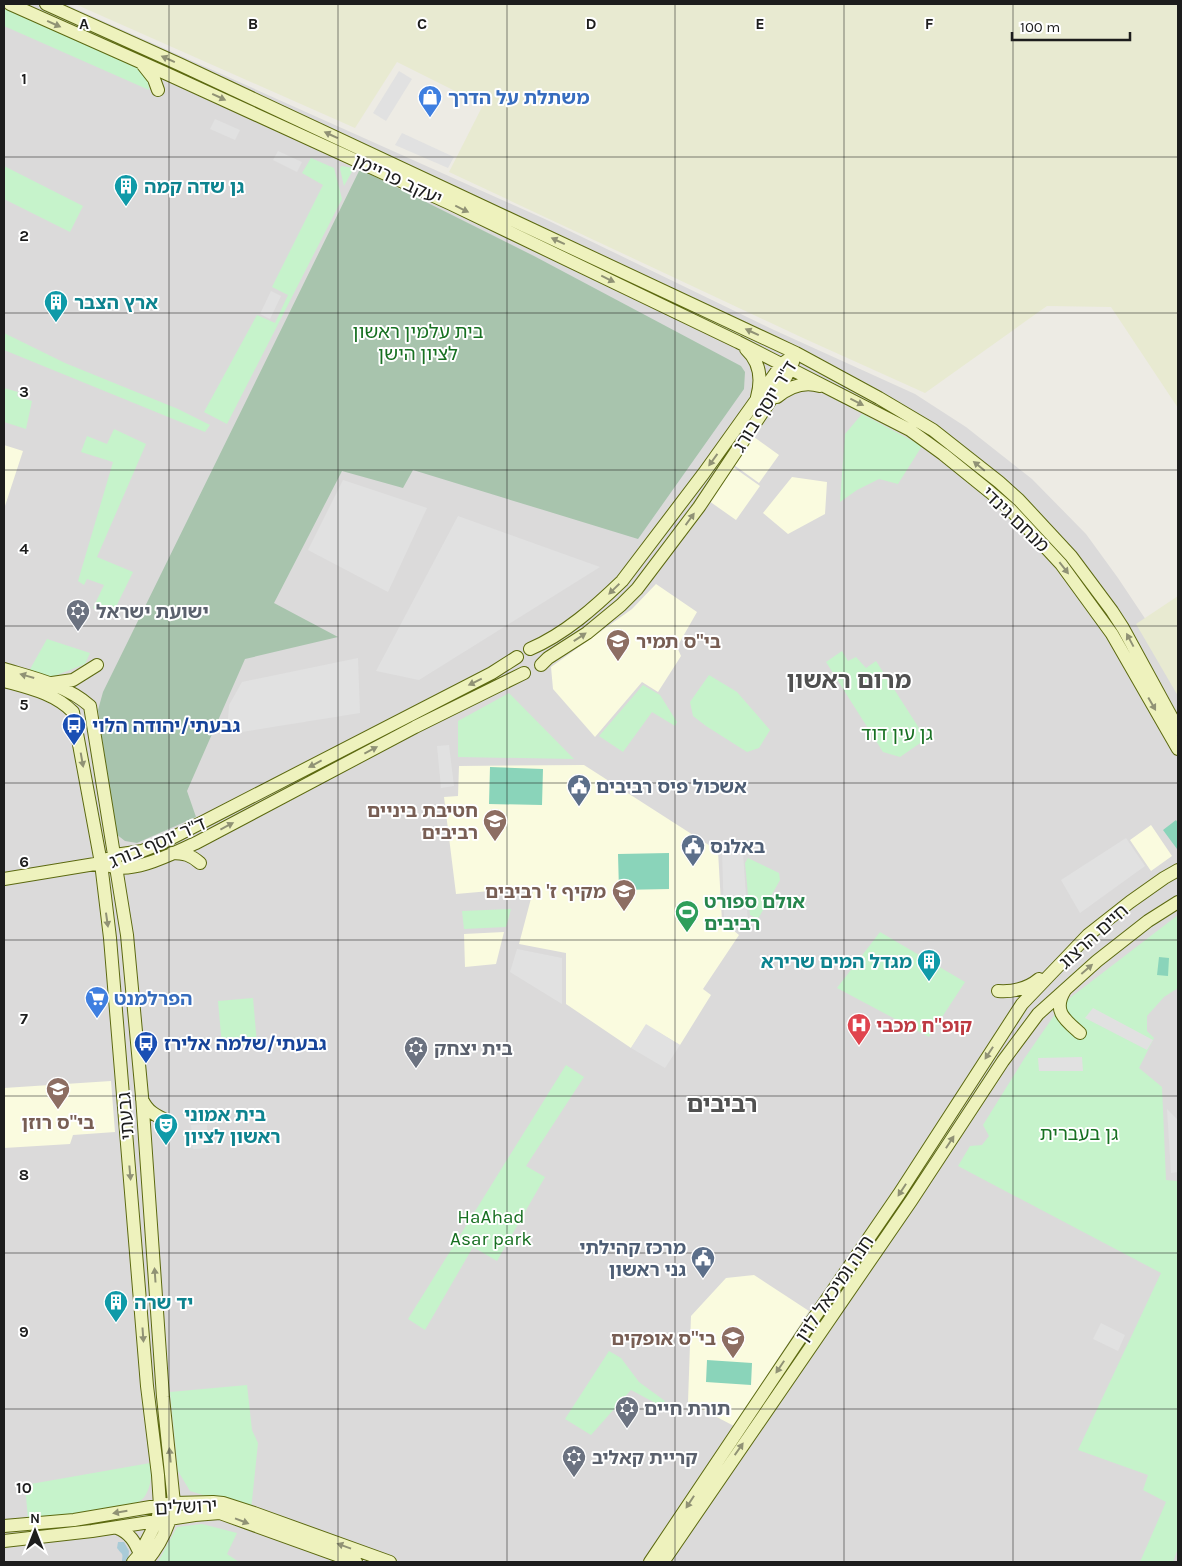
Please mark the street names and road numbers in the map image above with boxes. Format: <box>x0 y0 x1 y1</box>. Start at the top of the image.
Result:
street label: יעקב פריימן <box>350 150 445 210</box>
street label: ד"ר יוסף בורג <box>728 357 801 456</box>
street label: מנחם גינדי <box>977 482 1054 557</box>
street label: ד"ר יוסף בורג <box>106 813 209 873</box>
street label: חיים הרצוג <box>1054 900 1133 974</box>
street label: גבעתי <box>113 1091 139 1141</box>
street label: חנה ומיכאל לוין <box>791 1231 878 1346</box>
street label: ירושלים <box>154 1494 218 1520</box>

